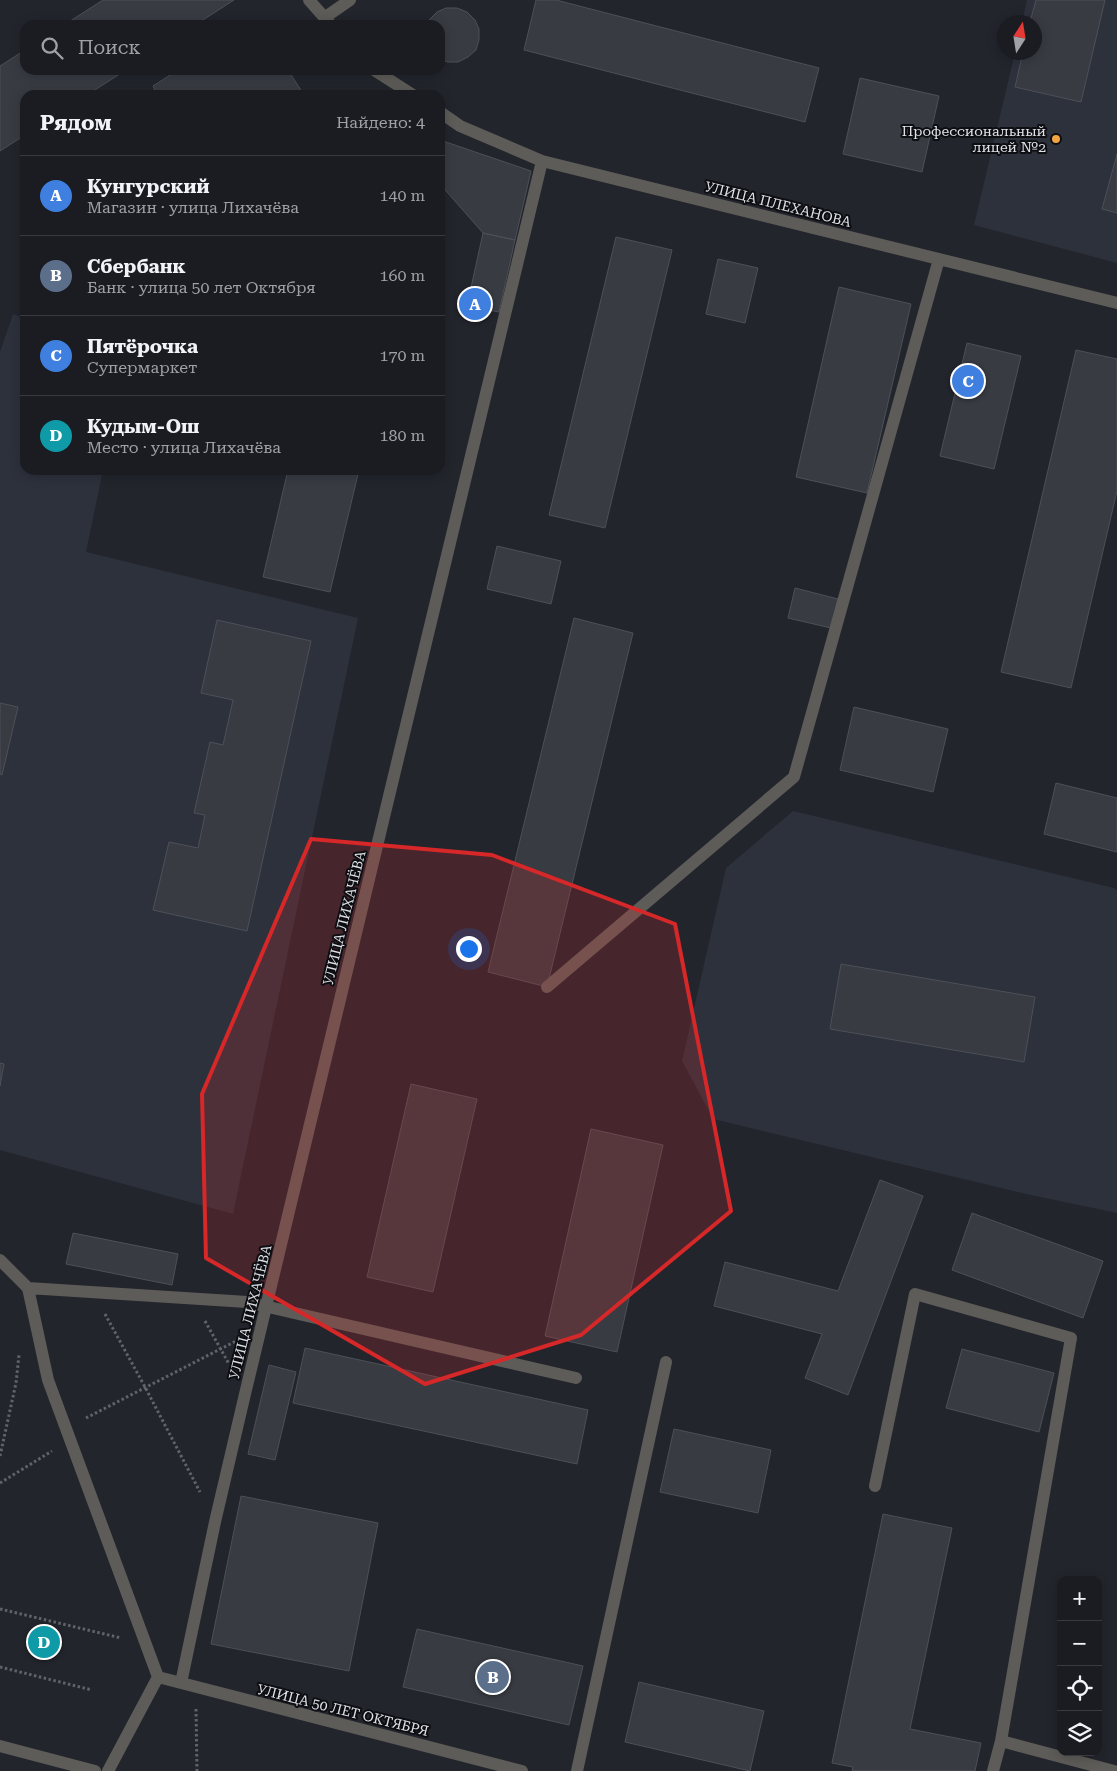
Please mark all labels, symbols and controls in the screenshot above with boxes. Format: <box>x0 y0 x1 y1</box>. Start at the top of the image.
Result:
north arrow <box>997 15 1042 60</box>
search box <box>20 20 445 75</box>
icon: search <box>38 34 66 62</box>
text: Поиск <box>78 36 141 59</box>
text: Рядом <box>40 111 112 135</box>
text: Найдено: 4 <box>336 113 425 132</box>
place label: Профессиональный лицей №2 <box>902 123 1046 155</box>
marker: Профессиональный лицей №2 <box>1050 133 1062 145</box>
text: Кунгурский <box>87 175 210 198</box>
street label: УЛИЦА ПЛЕХАНОВА <box>703 178 853 230</box>
text: A <box>50 186 62 205</box>
text: 140 m <box>379 186 425 205</box>
text: Магазин · улица Лихачёва <box>87 198 299 217</box>
text: Сбербанк <box>87 255 186 278</box>
text: B <box>50 266 62 285</box>
text: 160 m <box>379 266 425 285</box>
text: Банк · улица 50 лет Октября <box>87 278 316 297</box>
pin: A <box>459 285 491 323</box>
text: Пятёрочка <box>87 335 198 358</box>
text: C <box>50 346 62 365</box>
text: 170 m <box>379 346 425 365</box>
text: Супермаркет <box>87 358 197 377</box>
pin: C <box>952 362 984 400</box>
text: Кудым-Ош <box>87 415 199 438</box>
text: D <box>50 426 62 445</box>
text: 180 m <box>379 426 425 445</box>
text: Место · улица Лихачёва <box>87 438 281 457</box>
street label: УЛИЦА ЛИХАЧЁВА <box>320 849 369 987</box>
your location <box>456 936 482 962</box>
street label: УЛИЦА ЛИХАЧЁВА <box>226 1243 275 1381</box>
map controls <box>1057 1576 1102 1756</box>
button: + <box>1057 1576 1102 1621</box>
button: − <box>1057 1621 1102 1666</box>
pin: D <box>28 1623 60 1661</box>
pin: B <box>477 1658 509 1696</box>
button: locate <box>1057 1666 1102 1711</box>
street label: УЛИЦА 50 ЛЕТ ОКТЯБРЯ <box>256 1681 431 1739</box>
button: layers <box>1057 1711 1102 1756</box>

